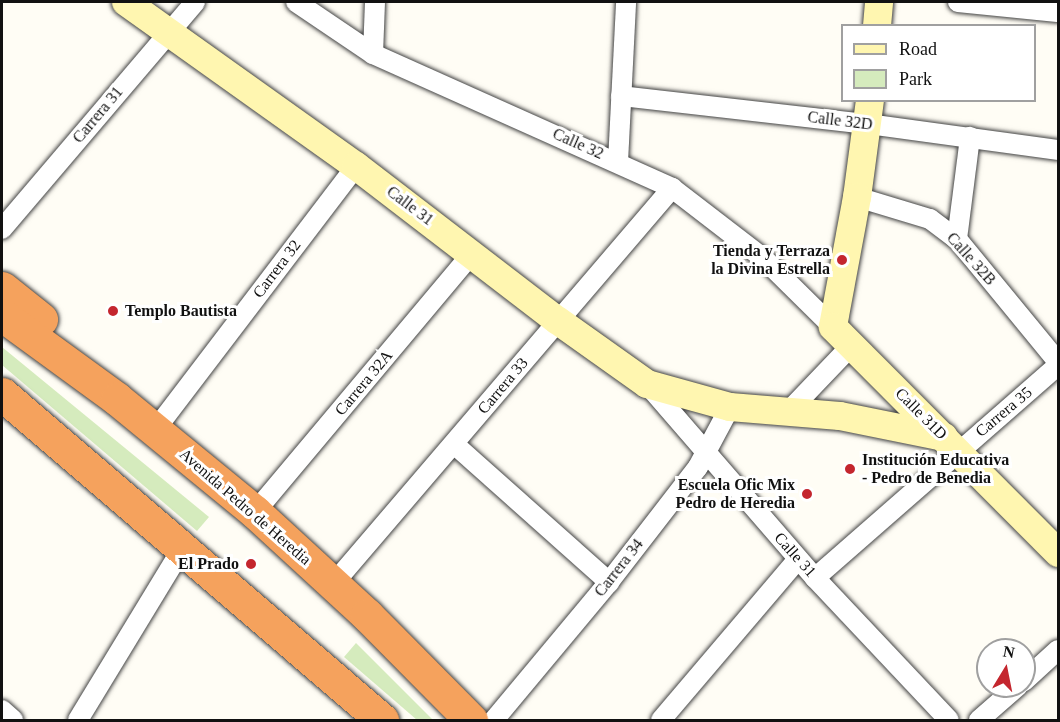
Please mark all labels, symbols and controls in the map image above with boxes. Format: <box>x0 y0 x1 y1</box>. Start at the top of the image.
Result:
legend <box>841 24 1036 102</box>
text: Road <box>899 39 937 59</box>
text: Park <box>899 69 932 89</box>
street label: Carrera 31 <box>69 83 127 147</box>
street label: Calle 32D <box>806 107 874 135</box>
street label: Calle 32 <box>550 124 606 164</box>
street label: Calle 31 <box>383 182 437 230</box>
street label: Calle 32B <box>942 229 1000 289</box>
street label: Carrera 32 <box>249 236 305 302</box>
place label: Tienda y Terraza la Divina Estrella <box>711 241 830 279</box>
marker: Tienda y Terraza la Divina Estrella <box>835 253 849 267</box>
place label: Templo Bautista <box>125 301 237 321</box>
marker: Templo Bautista <box>106 304 120 318</box>
street label: Carrera 32A <box>331 346 397 420</box>
street label: Carrera 33 <box>474 354 532 418</box>
street label: Carrera 35 <box>972 383 1036 441</box>
street label: Calle 31D <box>891 384 951 444</box>
street label: Avenida Pedro de Heredia <box>175 445 315 569</box>
place label: Institución Educativa - Pedro de Benedia <box>862 450 1009 488</box>
marker: Institución Educativa - Pedro de Benedia <box>843 462 857 476</box>
place label: Escuela Ofic Mix Pedro de Heredia <box>676 475 795 513</box>
marker: Escuela Ofic Mix Pedro de Heredia <box>800 487 814 501</box>
street label: Calle 31 <box>770 529 820 581</box>
street label: Carrera 34 <box>591 535 647 601</box>
place label: El Prado <box>178 554 239 574</box>
marker: El Prado <box>244 557 258 571</box>
north arrow <box>976 638 1036 698</box>
text: N <box>1002 642 1016 661</box>

